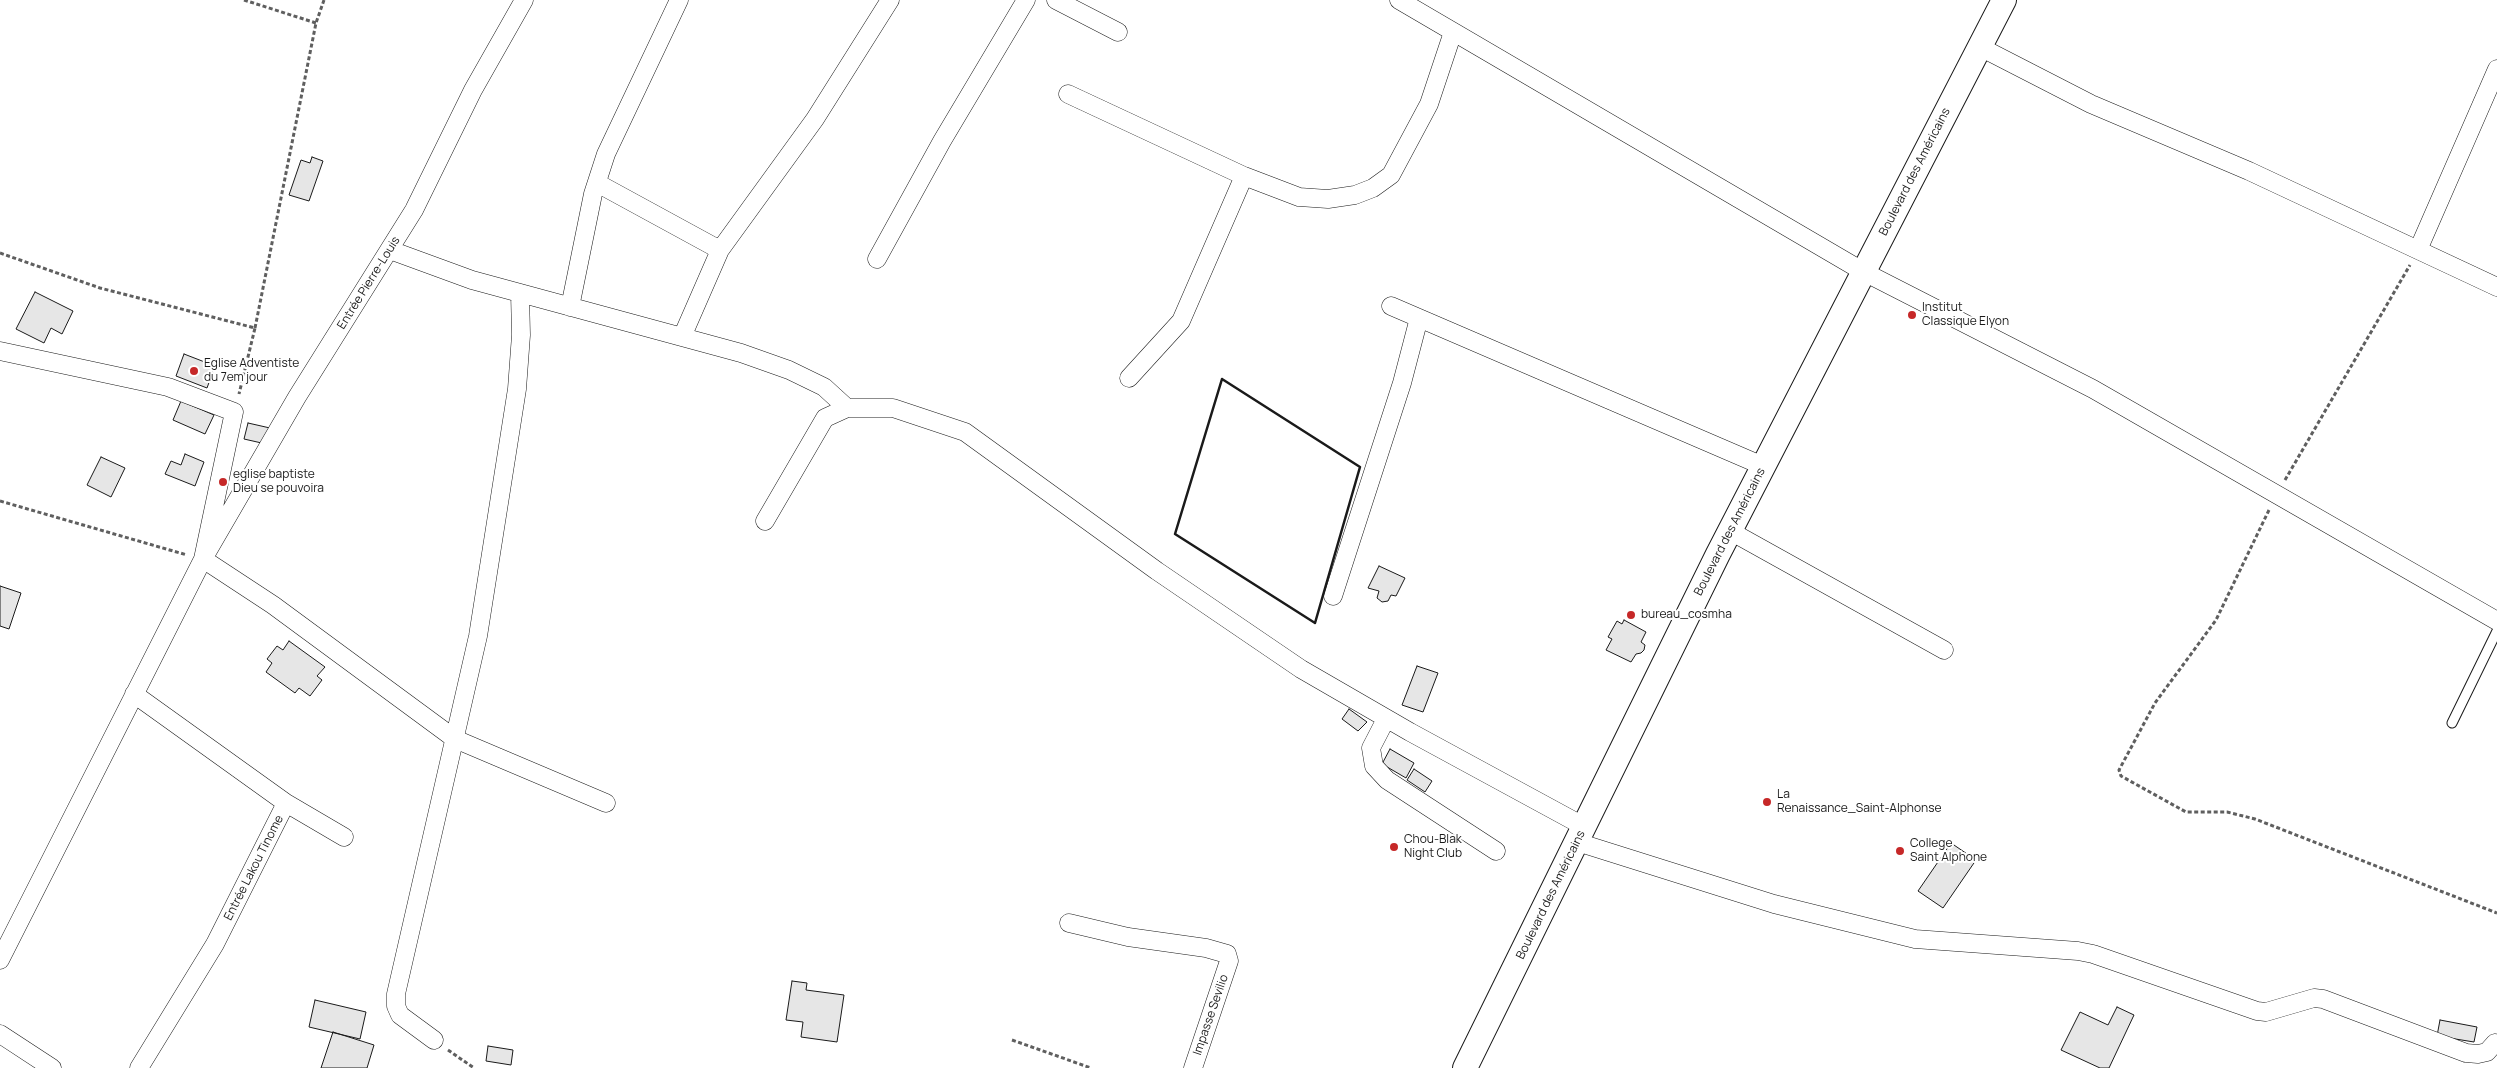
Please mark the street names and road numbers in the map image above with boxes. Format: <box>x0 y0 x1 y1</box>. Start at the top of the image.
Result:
street label: Boulevard des Américains <box>1876 106 1954 238</box>
street label: Entrée Pierre-Louis <box>335 234 403 332</box>
street label: Boulevard des Américains <box>1691 466 1769 598</box>
street label: Entrée Lakou Tinome <box>221 813 287 923</box>
street label: Boulevard des Américains <box>1514 828 1588 962</box>
street label: Impasse Sevilio <box>1190 973 1232 1057</box>

